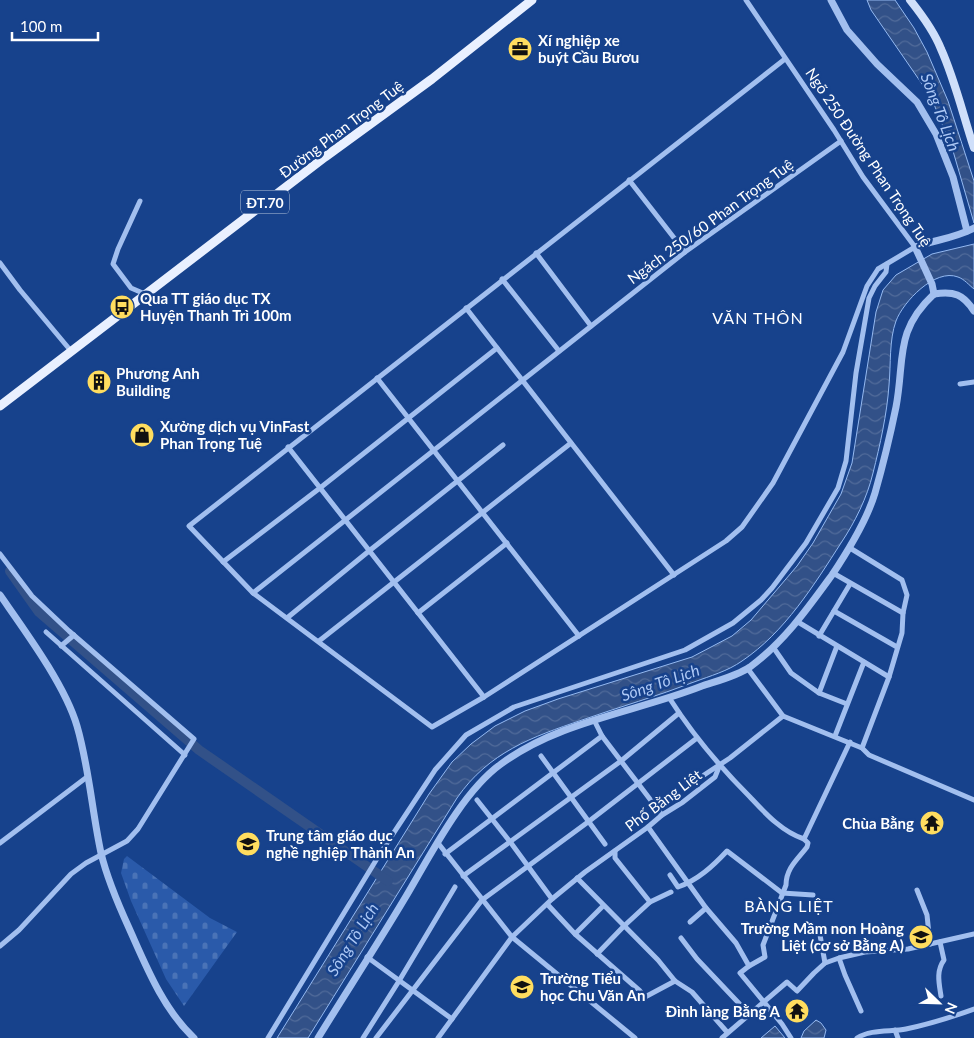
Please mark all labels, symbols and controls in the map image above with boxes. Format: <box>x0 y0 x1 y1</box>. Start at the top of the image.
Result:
scale bar <box>12 10 99 42</box>
text: 100 m <box>20 17 62 35</box>
place label: Xí nghiệp xe buýt Cầu Bươu <box>538 31 639 66</box>
office icon: Xí nghiệp xe buýt Cầu Bươu <box>507 36 533 62</box>
street label: Ngõ 250 Đường Phan Trọng Tuệ <box>802 64 936 250</box>
water label: Sông Tô Lịch <box>917 70 965 154</box>
street label: Đường Phan Trọng Tuệ <box>275 76 407 181</box>
street label: Ngách 250/60 Phan Trọng Tuệ <box>624 155 796 287</box>
road number: ĐT.70 <box>241 190 289 213</box>
place label: Qua TT giáo dục TX Huyện Thanh Trì 100m <box>140 289 291 324</box>
bus stop icon: Qua TT giáo dục TX Huyện Thanh Trì 100m <box>109 294 135 320</box>
district label: VĂN THÔN <box>712 308 804 327</box>
place label: Phương Anh Building <box>116 364 200 399</box>
building icon: Phương Anh Building <box>86 369 112 395</box>
place label: Xưởng dịch vụ VinFast Phan Trọng Tuệ <box>160 417 310 452</box>
shop icon: Xưởng dịch vụ VinFast Phan Trọng Tuệ <box>129 422 155 448</box>
water label: Sông Tô Lịch <box>618 660 702 704</box>
street label: Phố Bằng Liệt <box>621 765 705 835</box>
temple icon: Chùa Bằng <box>919 810 945 836</box>
place label: Chùa Bằng <box>842 814 914 832</box>
place label: Trung tâm giáo dục nghề nghiệp Thành An <box>266 826 415 861</box>
school or university icon: Trung tâm giáo dục nghề nghiệp Thành An <box>235 831 261 857</box>
district label: BÀNG LIỆT <box>744 896 834 915</box>
water label: Sông Tô Lịch <box>322 899 382 979</box>
place label: Trường Mầm non Hoàng Liệt (cơ sở Bằng A) <box>741 919 904 954</box>
school or university icon: Trường Mầm non Hoàng Liệt (cơ sở Bằng A) <box>908 924 934 950</box>
place label: Trường Tiểu học Chu Văn An <box>540 969 645 1004</box>
school or university icon: Trường Tiểu học Chu Văn An <box>509 974 535 1000</box>
north arrow <box>914 978 964 1028</box>
temple icon: Đình làng Bằng A <box>784 998 810 1024</box>
text: N <box>941 1000 961 1017</box>
place label: Đình làng Bằng A <box>666 1002 781 1020</box>

